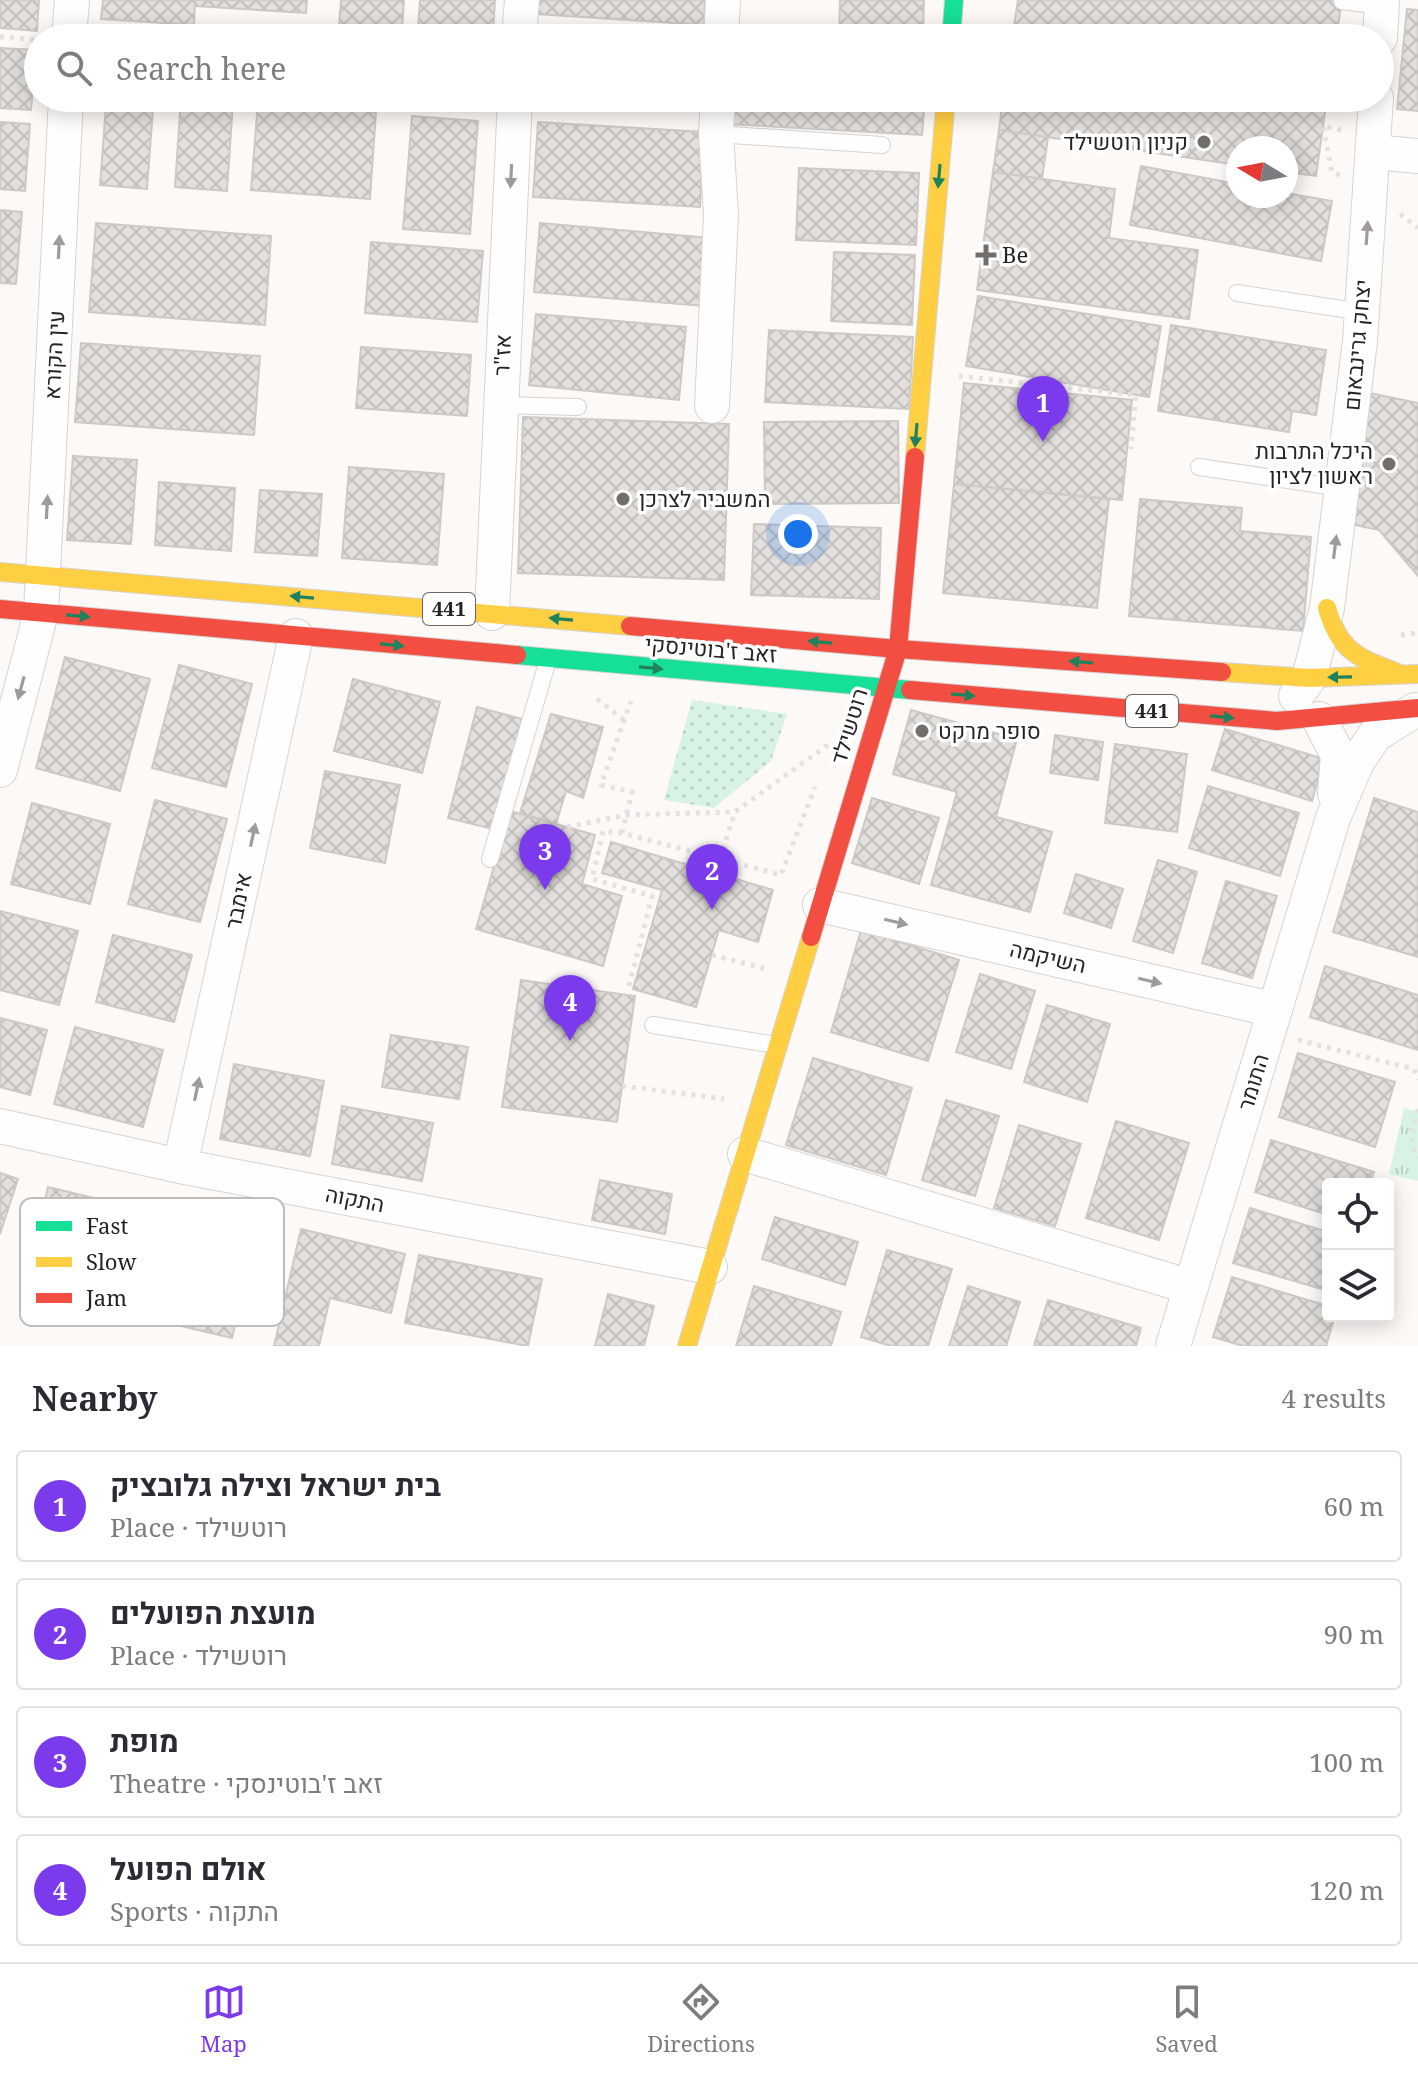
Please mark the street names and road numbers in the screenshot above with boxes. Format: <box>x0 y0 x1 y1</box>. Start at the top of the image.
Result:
street label: יצחק גרינבאום <box>1335 278 1377 412</box>
street label: עין הקורא <box>36 310 70 400</box>
street label: אז"ר <box>485 333 517 377</box>
road number: 441 <box>423 593 475 625</box>
street label: זאב ז'בוטינסקי <box>644 627 778 669</box>
street label: רוטשילד <box>822 684 874 767</box>
road number: 441 <box>1126 695 1178 727</box>
street label: אימבר <box>216 870 258 932</box>
street label: השיקמה <box>1007 933 1089 979</box>
street label: התומר <box>1229 1050 1275 1114</box>
street label: התקוה <box>323 1178 387 1218</box>

